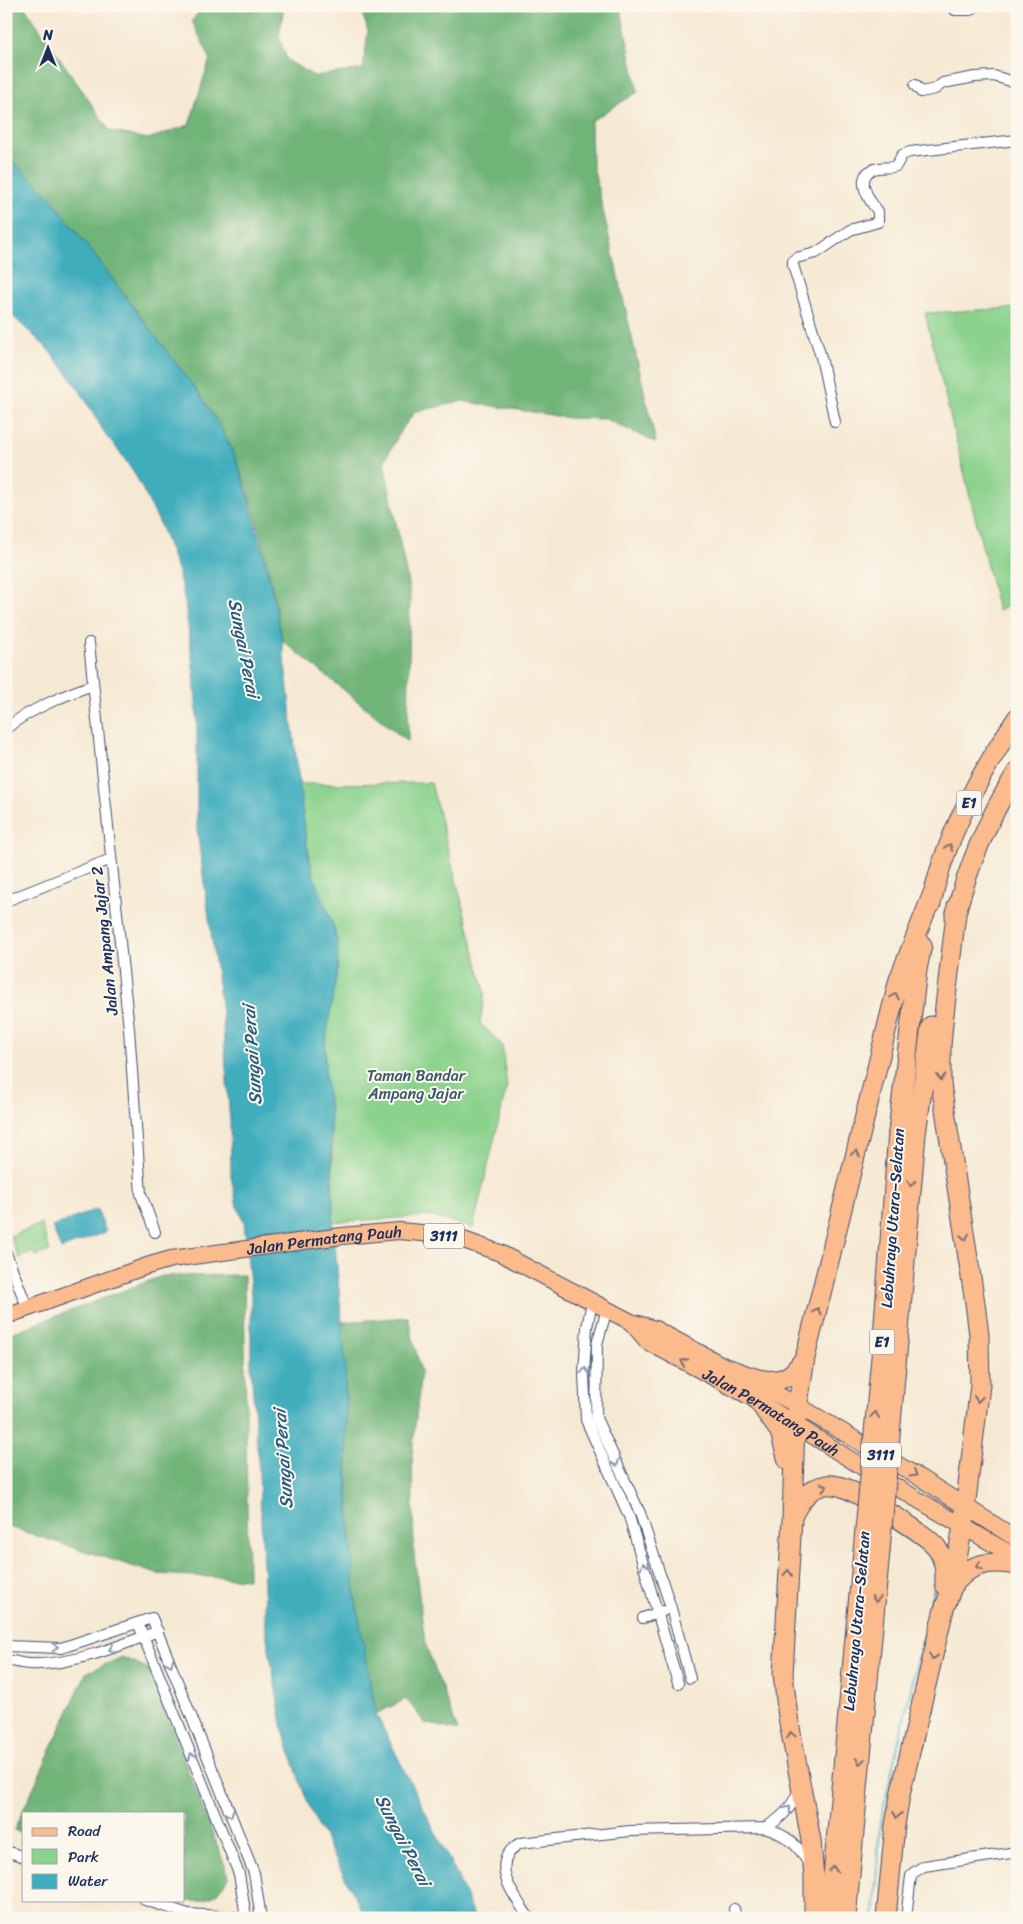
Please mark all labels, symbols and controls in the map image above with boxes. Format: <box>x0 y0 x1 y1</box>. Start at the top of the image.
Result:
north arrow <box>22 22 72 72</box>
text: N <box>42 23 53 48</box>
water label: Sungai Perai <box>219 596 270 704</box>
road number: E1 <box>956 790 982 816</box>
one-way arrow <box>942 843 953 852</box>
street label: Jalan Ampang Jajar 2 <box>82 865 127 1018</box>
one-way arrow <box>890 992 900 1000</box>
water label: Sungai Perai <box>232 1000 271 1106</box>
park label: Taman Bandar Ampang Jajar <box>367 1061 467 1108</box>
one-way arrow <box>936 1073 947 1081</box>
street label: Lebuhraya Utara–Selatan <box>872 1127 913 1309</box>
one-way arrow <box>850 1149 861 1158</box>
one-way arrow <box>906 1179 917 1187</box>
street label: Jalan Permatang Pauh <box>244 1217 403 1264</box>
road number: 3111 <box>424 1224 464 1248</box>
one-way arrow <box>959 1233 969 1242</box>
one-way arrow <box>811 1307 822 1315</box>
road number: E1 <box>870 1330 894 1354</box>
one-way arrow <box>680 1358 689 1368</box>
street label: Jalan Permatang Pauh <box>696 1359 846 1464</box>
one-way arrow <box>579 1367 590 1375</box>
one-way arrow <box>973 1395 984 1403</box>
water label: Sungai Perai <box>263 1404 302 1510</box>
one-way arrow <box>869 1411 880 1419</box>
road number: 3111 <box>861 1442 901 1468</box>
one-way arrow <box>610 1458 620 1467</box>
one-way arrow <box>909 1468 918 1478</box>
one-way arrow <box>820 1482 829 1492</box>
street label: Lebuhraya Utara–Selatan <box>834 1530 879 1712</box>
one-way arrow <box>975 1560 983 1571</box>
one-way arrow <box>639 1562 649 1571</box>
one-way arrow <box>783 1569 794 1577</box>
one-way arrow <box>870 1596 881 1604</box>
one-way arrow <box>51 1642 59 1653</box>
one-way arrow <box>109 1643 117 1653</box>
one-way arrow <box>928 1652 939 1661</box>
one-way arrow <box>164 1658 175 1667</box>
one-way arrow <box>786 1730 797 1739</box>
one-way arrow <box>188 1752 198 1761</box>
one-way arrow <box>855 1757 866 1765</box>
water label: Sungai Perai <box>366 1788 442 1895</box>
one-way arrow <box>782 1806 791 1815</box>
one-way arrow <box>224 1809 234 1818</box>
one-way arrow <box>892 1811 902 1819</box>
legend <box>22 1812 185 1902</box>
text: Road <box>68 1818 101 1844</box>
text: Park <box>68 1844 99 1870</box>
one-way arrow <box>828 1865 839 1873</box>
text: Water <box>68 1868 108 1894</box>

